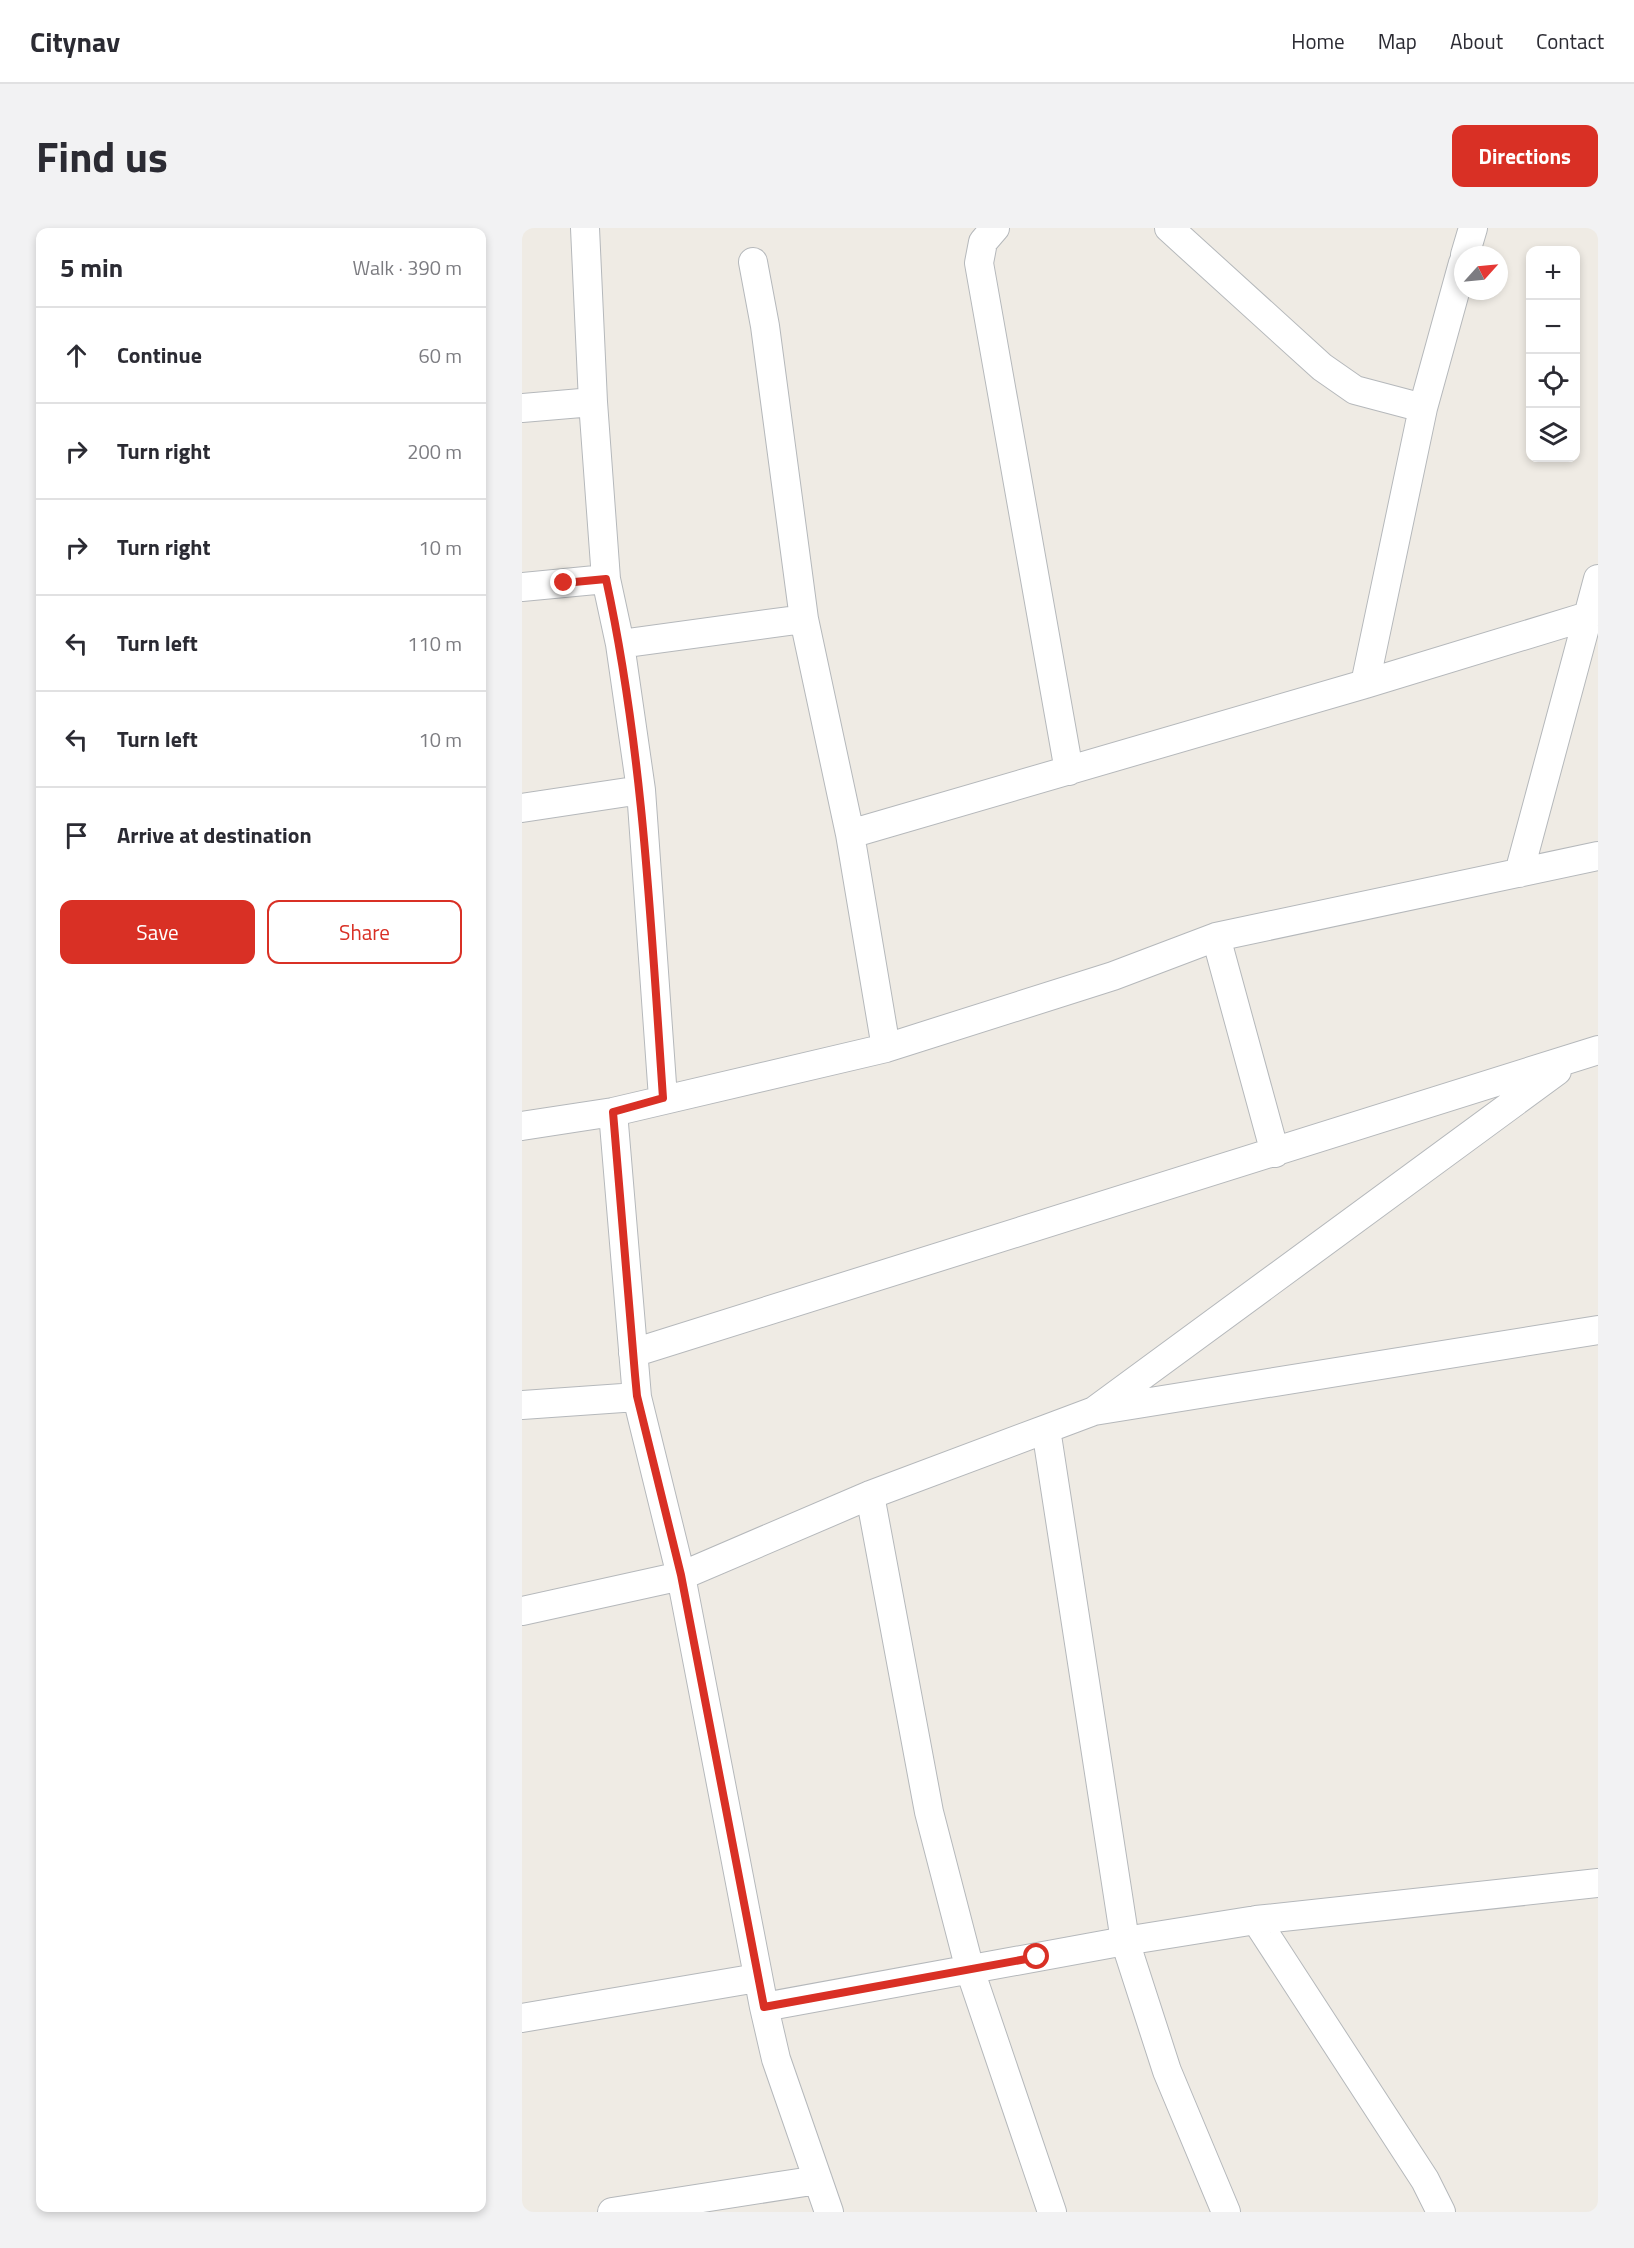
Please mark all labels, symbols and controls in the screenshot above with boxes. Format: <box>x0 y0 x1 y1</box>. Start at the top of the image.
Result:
text: Citynav <box>30 20 120 63</box>
text: Home <box>1291 25 1345 57</box>
text: Map <box>1378 25 1417 57</box>
text: About <box>1450 25 1503 57</box>
text: Contact <box>1536 25 1604 57</box>
text: Find us <box>36 124 168 188</box>
button: Directions <box>1452 125 1598 187</box>
north arrow <box>1454 246 1508 300</box>
map controls <box>1526 246 1580 462</box>
button: + <box>1526 246 1580 300</box>
text: 5 min <box>60 248 123 287</box>
text: Walk · 390 m <box>353 252 462 283</box>
button: − <box>1526 300 1580 354</box>
text: Continue <box>117 338 202 372</box>
icon: ahead <box>60 339 93 372</box>
text: 60 m <box>418 340 462 371</box>
button: locate <box>1526 354 1580 408</box>
button: layers <box>1526 408 1580 462</box>
text: Turn right <box>117 434 211 468</box>
icon: right <box>60 435 93 468</box>
text: 200 m <box>407 436 462 467</box>
text: Turn right <box>117 530 211 564</box>
icon: right <box>60 531 93 564</box>
text: 10 m <box>418 532 462 563</box>
route end <box>550 569 576 595</box>
text: Turn left <box>117 626 198 660</box>
icon: left <box>60 627 93 660</box>
text: 110 m <box>407 628 462 659</box>
text: Turn left <box>117 722 198 756</box>
icon: left <box>60 723 93 756</box>
text: 10 m <box>418 724 462 755</box>
text: Arrive at destination <box>117 818 312 852</box>
icon: arrive <box>60 819 93 852</box>
button: Save <box>60 900 255 964</box>
button: Share <box>267 900 462 964</box>
route start <box>1023 1943 1049 1969</box>

